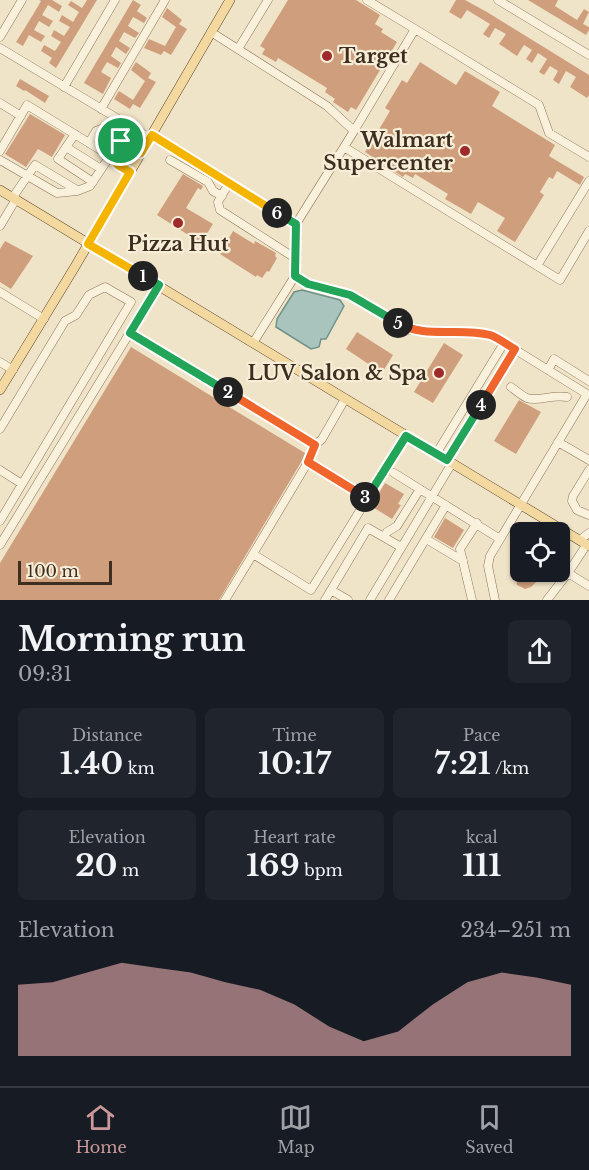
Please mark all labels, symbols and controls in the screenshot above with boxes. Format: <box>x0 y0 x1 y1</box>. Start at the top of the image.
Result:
place label: Target <box>339 44 408 68</box>
marker: Target <box>320 49 334 63</box>
pin <box>95 115 146 166</box>
icon: arrive <box>104 124 137 157</box>
place label: Walmart Supercenter <box>323 128 453 175</box>
marker: Walmart Supercenter <box>458 144 472 158</box>
pin: 6 <box>262 198 292 228</box>
text: 6 <box>272 203 282 223</box>
marker: Pizza Hut <box>171 216 185 230</box>
place label: Pizza Hut <box>127 232 229 256</box>
pin: 1 <box>128 261 158 291</box>
text: 1 <box>140 266 146 286</box>
pin: 5 <box>383 308 413 338</box>
text: 5 <box>393 313 403 333</box>
place label: LUV Salon & Spa <box>247 361 428 385</box>
marker: LUV Salon & Spa <box>432 366 446 380</box>
pin: 2 <box>213 377 243 407</box>
text: 2 <box>223 382 233 402</box>
pin: 4 <box>466 390 496 420</box>
text: 4 <box>476 395 486 415</box>
pin: 3 <box>350 482 380 512</box>
text: 3 <box>360 487 370 507</box>
map controls <box>510 522 570 582</box>
button: locate <box>510 522 570 582</box>
scale bar <box>18 558 112 586</box>
text: 100 m <box>27 561 79 581</box>
text: Morning run <box>18 619 246 660</box>
button: share <box>508 620 571 683</box>
text: 09:31 <box>18 662 72 686</box>
text: Distance <box>72 725 142 745</box>
text: Time <box>272 725 317 745</box>
text: Pace <box>463 725 501 745</box>
text: 1.40 <box>60 745 123 782</box>
text: 10:17 <box>258 745 331 782</box>
text: 7:21 <box>434 745 491 782</box>
text: km <box>123 758 155 778</box>
text: /km <box>491 758 529 778</box>
text: Elevation <box>69 827 146 847</box>
text: Heart rate <box>253 827 336 847</box>
text: kcal <box>466 827 498 847</box>
text: 20 <box>75 847 117 884</box>
text: 169 <box>246 847 300 884</box>
text: 111 <box>462 847 501 884</box>
text: m <box>117 860 139 880</box>
text: bpm <box>300 860 343 880</box>
text: Elevation <box>18 918 115 942</box>
text: 234–251 m <box>460 918 571 942</box>
tab: Home <box>75 1101 127 1157</box>
tab: Map <box>277 1101 315 1157</box>
tab: Saved <box>465 1101 514 1157</box>

